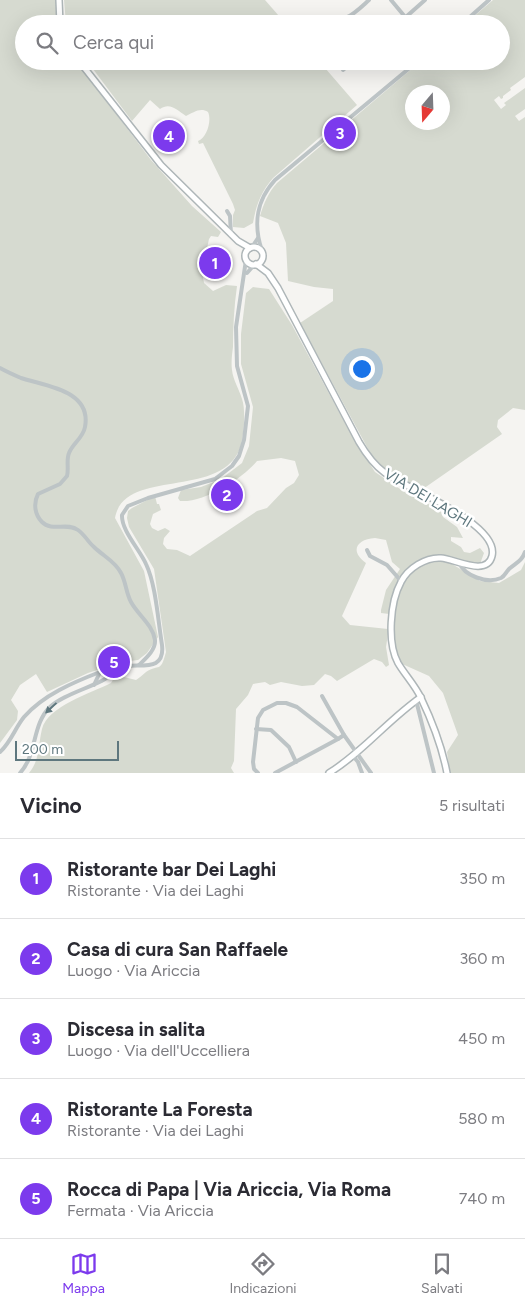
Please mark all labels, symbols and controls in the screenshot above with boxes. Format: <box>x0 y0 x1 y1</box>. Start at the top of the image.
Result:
search box <box>15 15 510 70</box>
icon: search <box>33 29 61 57</box>
text: Cerca qui <box>73 31 154 54</box>
north arrow <box>405 85 450 130</box>
pin: 3 <box>324 114 356 152</box>
pin: 4 <box>153 117 185 155</box>
pin: 1 <box>199 244 231 282</box>
your location <box>349 356 375 382</box>
street label: VIA DEI LAGHI <box>381 465 475 531</box>
pin: 2 <box>211 476 243 514</box>
pin: 5 <box>98 643 130 681</box>
one-way arrow <box>45 702 57 714</box>
scale bar <box>15 738 119 761</box>
text: 200 m <box>22 741 63 758</box>
text: Vicino <box>20 793 82 818</box>
text: 5 risultati <box>439 796 505 815</box>
text: Ristorante bar Dei Laghi <box>67 858 276 881</box>
text: 1 <box>33 869 39 888</box>
text: 350 m <box>459 869 505 888</box>
text: Ristorante · Via dei Laghi <box>67 881 244 900</box>
text: Casa di cura San Raffaele <box>67 938 288 961</box>
text: 2 <box>31 949 41 968</box>
text: 360 m <box>459 949 505 968</box>
text: Luogo · Via Ariccia <box>67 961 200 980</box>
text: Discesa in salita <box>67 1018 205 1041</box>
text: 3 <box>32 1029 40 1048</box>
text: 450 m <box>458 1029 505 1048</box>
text: Luogo · Via dell'Uccelliera <box>67 1041 250 1060</box>
text: Ristorante La Foresta <box>67 1098 253 1121</box>
text: 4 <box>31 1109 41 1128</box>
text: 580 m <box>458 1109 505 1128</box>
text: Ristorante · Via dei Laghi <box>67 1121 244 1140</box>
text: Rocca di Papa | Via Ariccia, Via Roma <box>67 1178 391 1201</box>
text: 5 <box>31 1189 41 1208</box>
text: 740 m <box>459 1189 505 1208</box>
text: Fermata · Via Ariccia <box>67 1201 214 1220</box>
tab: Mappa <box>62 1250 105 1297</box>
tab: Indicazioni <box>229 1250 297 1297</box>
tab: Salvati <box>421 1250 463 1297</box>

